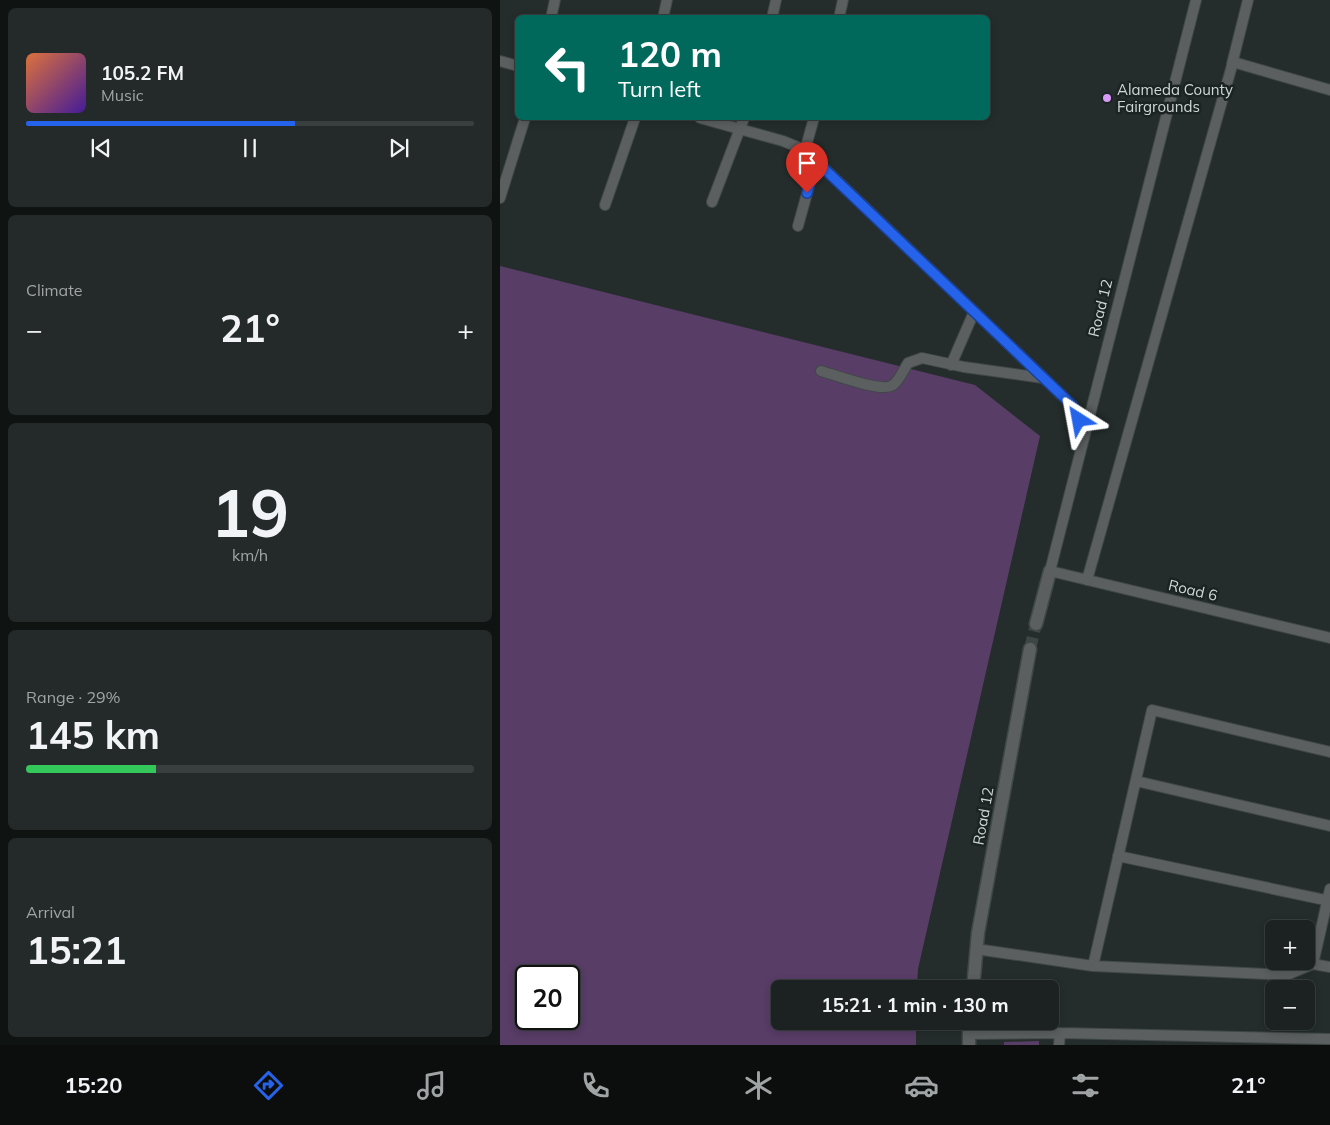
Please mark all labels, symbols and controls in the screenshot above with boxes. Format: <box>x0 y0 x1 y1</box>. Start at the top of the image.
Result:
text: 120 m <box>618 32 722 76</box>
icon: left <box>535 35 600 100</box>
text: 105.2 FM <box>101 61 184 85</box>
text: Turn left <box>618 75 701 103</box>
place label: Alameda County Fairgrounds <box>1117 80 1233 116</box>
text: Music <box>101 85 144 105</box>
marker: Alameda County Fairgrounds <box>1101 92 1113 104</box>
icon: previous <box>87 134 115 162</box>
icon: pause <box>236 134 264 162</box>
icon: next <box>385 134 413 162</box>
pin <box>786 142 828 193</box>
icon: arrive <box>793 149 821 177</box>
street label: Road 12 <box>1084 277 1116 339</box>
text: Climate <box>26 280 82 300</box>
text: 21° <box>220 304 280 352</box>
text: − <box>26 312 43 347</box>
text: + <box>457 312 474 347</box>
position arrow <box>1052 393 1104 445</box>
text: 19 <box>211 472 289 553</box>
text: km/h <box>232 545 268 565</box>
street label: Road 6 <box>1167 575 1219 605</box>
text: Range · 29% <box>26 687 121 707</box>
text: 145 km <box>26 711 160 759</box>
street label: Road 12 <box>969 785 997 847</box>
text: Arrival <box>26 902 75 922</box>
map controls <box>1265 920 1315 1030</box>
button: + <box>1265 920 1315 970</box>
text: 15:21 <box>26 926 127 974</box>
speed limit sign: 20 <box>515 965 580 1030</box>
button: − <box>1265 980 1315 1030</box>
text: 15:21 · 1 min · 130 m <box>821 993 1009 1017</box>
icon: directions <box>251 1068 286 1103</box>
icon: music <box>414 1068 449 1103</box>
icon: phone <box>578 1068 613 1103</box>
icon: climate <box>741 1068 776 1103</box>
icon: car <box>904 1068 939 1103</box>
icon: filters <box>1068 1068 1103 1103</box>
text: 15:20 <box>64 1071 122 1099</box>
text: 21° <box>1231 1071 1266 1099</box>

